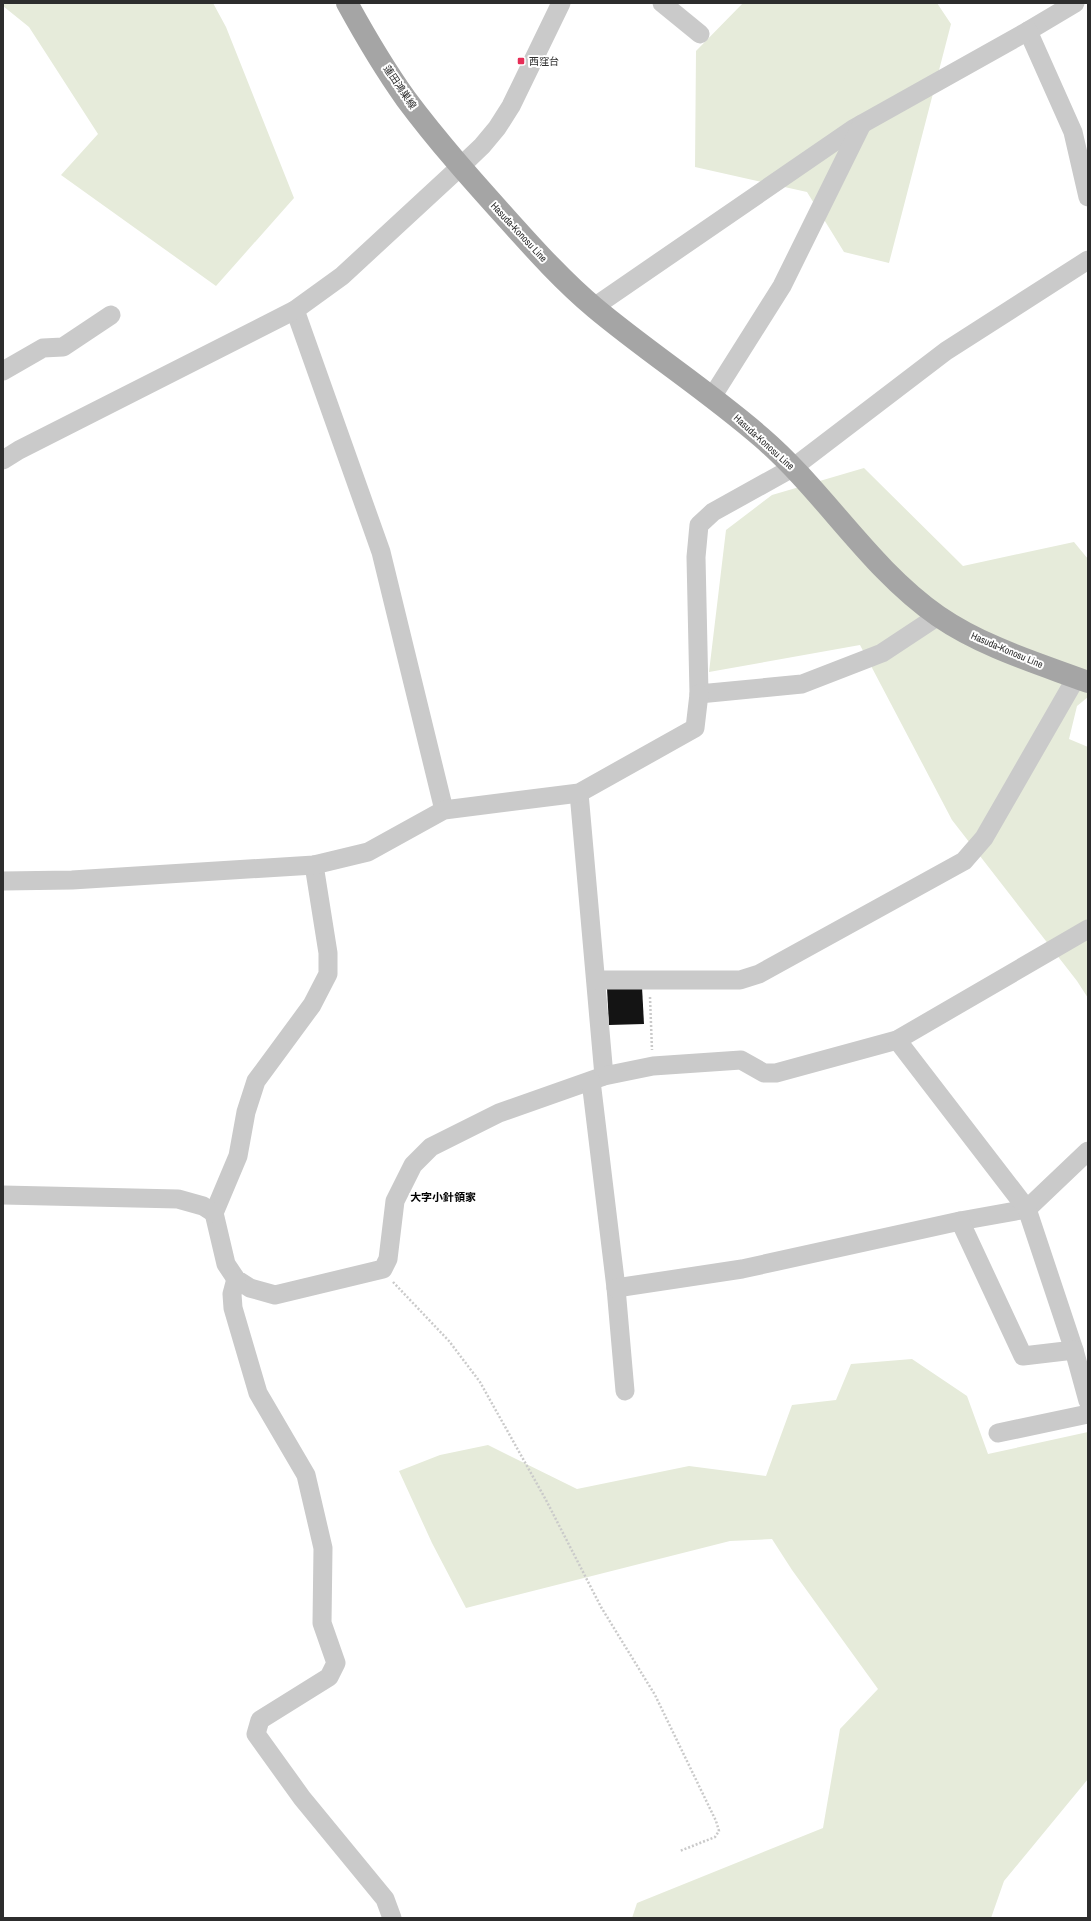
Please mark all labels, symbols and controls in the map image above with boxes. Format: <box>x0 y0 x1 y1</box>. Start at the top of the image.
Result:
place label: 西窪台 <box>529 55 559 68</box>
marker: 西窪台 <box>516 56 526 66</box>
street label: 蓮田鴻巣線 <box>381 63 419 111</box>
street label: Hasuda-Konosu Line <box>488 199 550 265</box>
street label: Hasuda-Konosu Line <box>731 411 797 473</box>
street label: Hasuda-Konosu Line <box>969 629 1045 671</box>
district label: 大字小針領家 <box>410 1190 476 1204</box>

